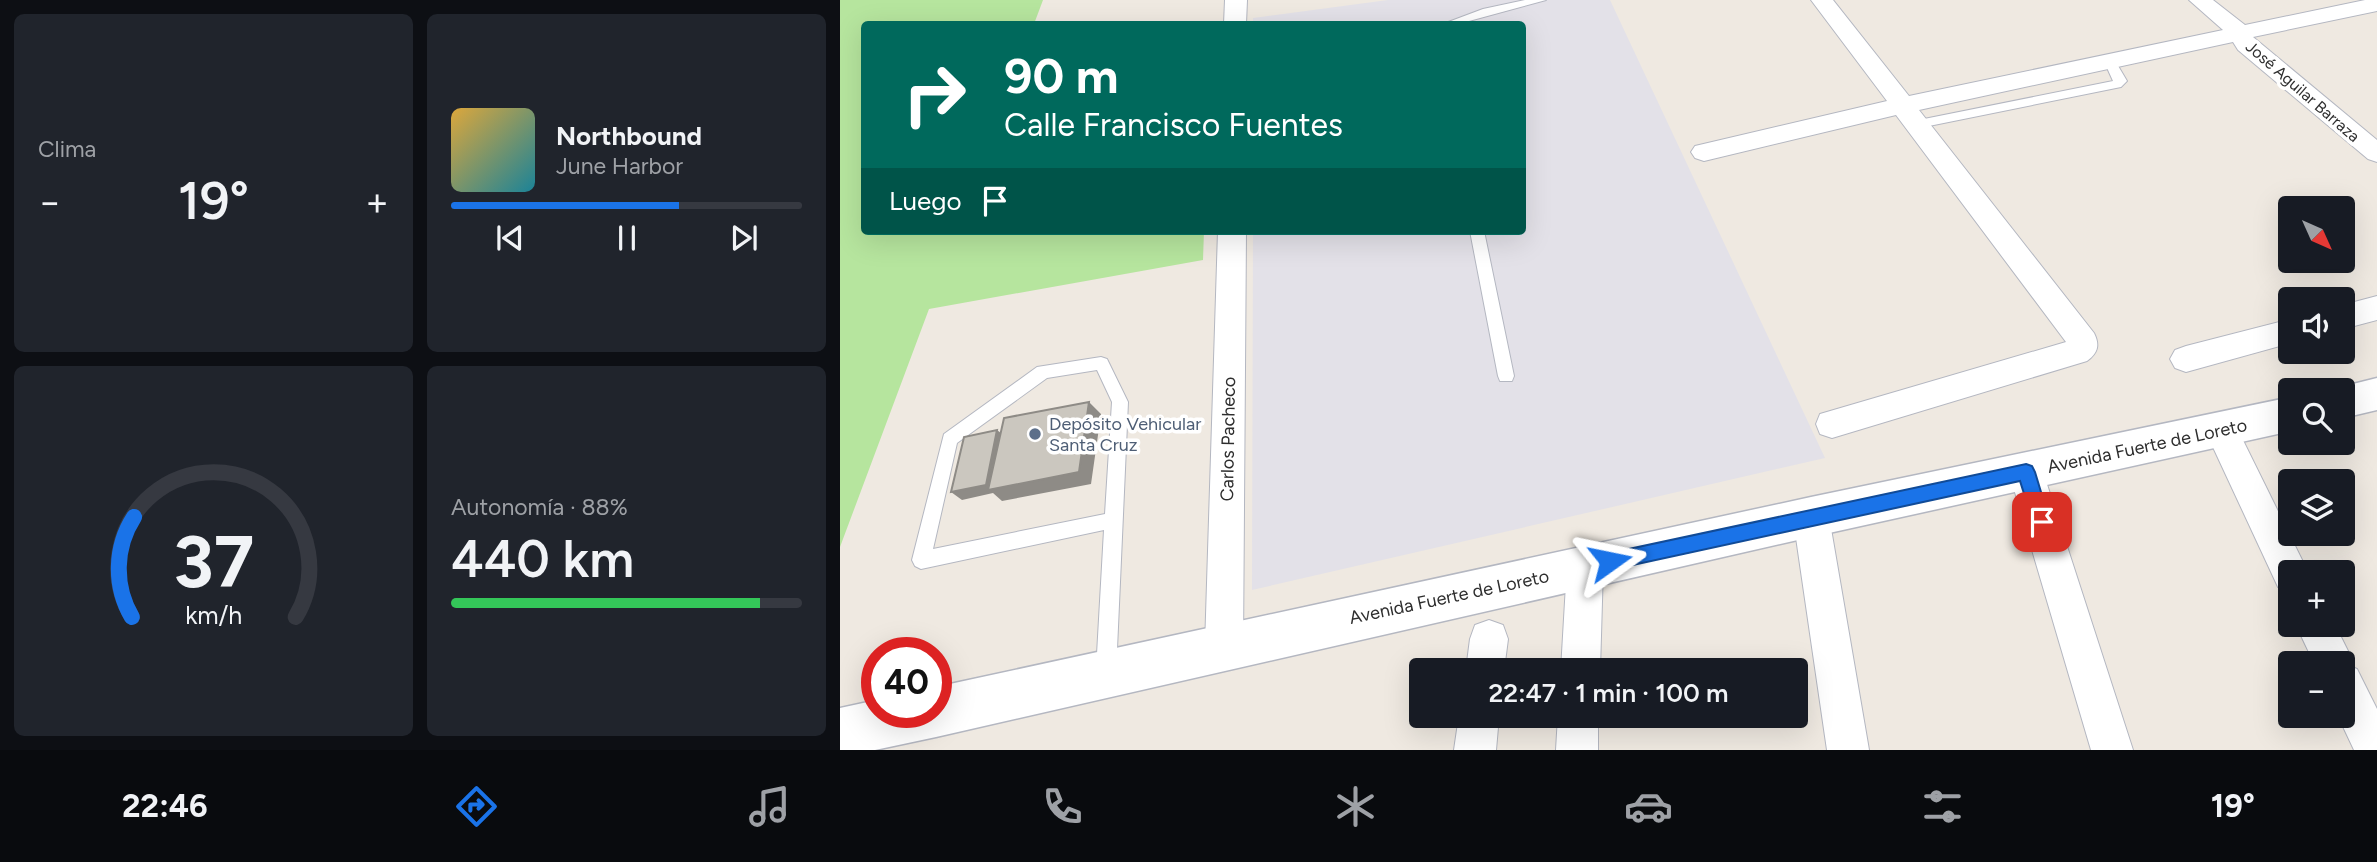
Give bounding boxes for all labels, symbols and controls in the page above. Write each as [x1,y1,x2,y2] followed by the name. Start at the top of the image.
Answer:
[2242,37,2363,146] street label: José Aguilar Barraza
[1004,46,1119,105] text: 90 m
[889,49,980,140] icon: right
[1004,106,1343,144] text: Calle Francisco Fuentes
[556,120,702,152] text: Northbound
[38,135,96,163] text: Clima
[556,152,683,180] text: June Harbor
[178,170,249,232] text: 19°
[38,179,62,225] text: −
[365,179,389,225] text: +
[976,182,1014,220] icon: arrive
[889,185,962,217] text: Luego
[2278,196,2356,273] north arrow
[2278,196,2355,728] map controls
[491,219,529,257] icon: previous
[608,219,646,257] icon: pause
[725,219,763,257] icon: next
[2278,287,2355,364] button: sound
[1216,376,1240,502] street label: Carlos Pacheco
[2278,378,2355,455] button: search
[1049,413,1201,456] place label: Depósito Vehicular Santa Cruz
[2045,414,2249,478] street label: Avenida Fuerte de Loreto
[1027,426,1043,442] marker: Depósito Vehicular Santa Cruz
[2278,469,2355,546] button: layers
[2012,492,2072,552] pin
[451,493,628,521] text: Autonomía · 88%
[2023,503,2061,541] icon: arrive
[173,518,254,605] text: 37
[1573,524,1647,598] position arrow
[451,528,634,590] text: 440 km
[2278,560,2355,637] button: +
[1347,565,1551,629] street label: Avenida Fuerte de Loreto
[185,600,242,630] text: km/h
[861,637,952,728] speed limit sign: 40
[2278,651,2355,728] button: −
[1488,677,1729,709] text: 22:47 · 1 min · 100 m
[452,782,501,831] icon: directions
[745,782,794,831] icon: music
[1038,782,1087,831] icon: phone
[1331,782,1380,831] icon: climate
[1624,782,1673,831] icon: car
[1918,782,1967,831] icon: filters
[122,787,208,825] text: 22:46
[2211,787,2255,825] text: 19°

